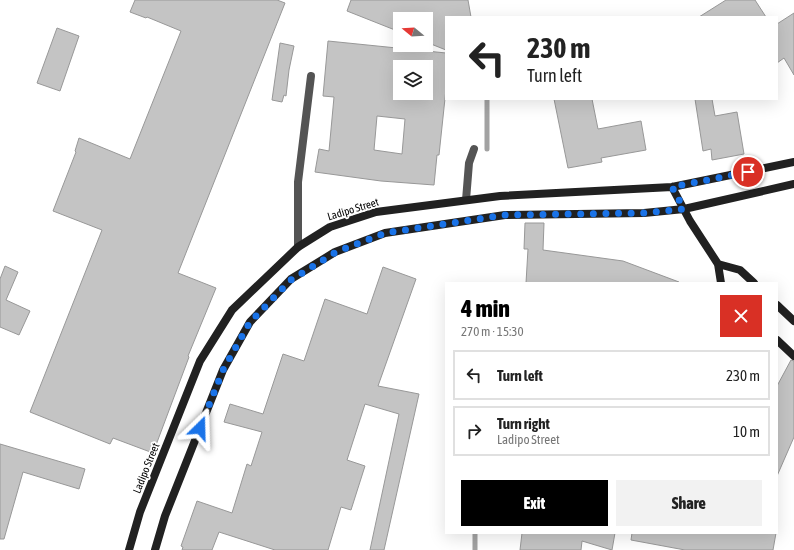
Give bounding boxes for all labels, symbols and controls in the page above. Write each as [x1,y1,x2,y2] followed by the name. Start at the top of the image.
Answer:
[393,12,433,52] north arrow
[393,12,433,100] map controls
[461,32,513,84] icon: left
[527,32,590,64] text: 230 m
[393,60,433,100] button: layers
[527,65,582,86] text: Turn left
[731,155,765,189] pin
[737,161,759,183] icon: arrive
[326,195,380,223] street label: Ladipo Street
[461,295,510,322] text: 4 min
[720,295,762,337] button: close
[461,324,524,339] text: 270 m · 15:30
[463,364,485,386] icon: left
[497,367,543,384] text: Turn left
[726,367,760,384] text: 230 m
[179,407,221,449] position arrow
[497,415,550,432] text: Turn right
[463,420,485,442] icon: right
[733,423,760,440] text: 10 m
[497,432,560,447] text: Ladipo Street
[130,441,162,495] street label: Ladipo Street
[461,480,608,526] button: Exit
[616,480,762,526] button: Share

